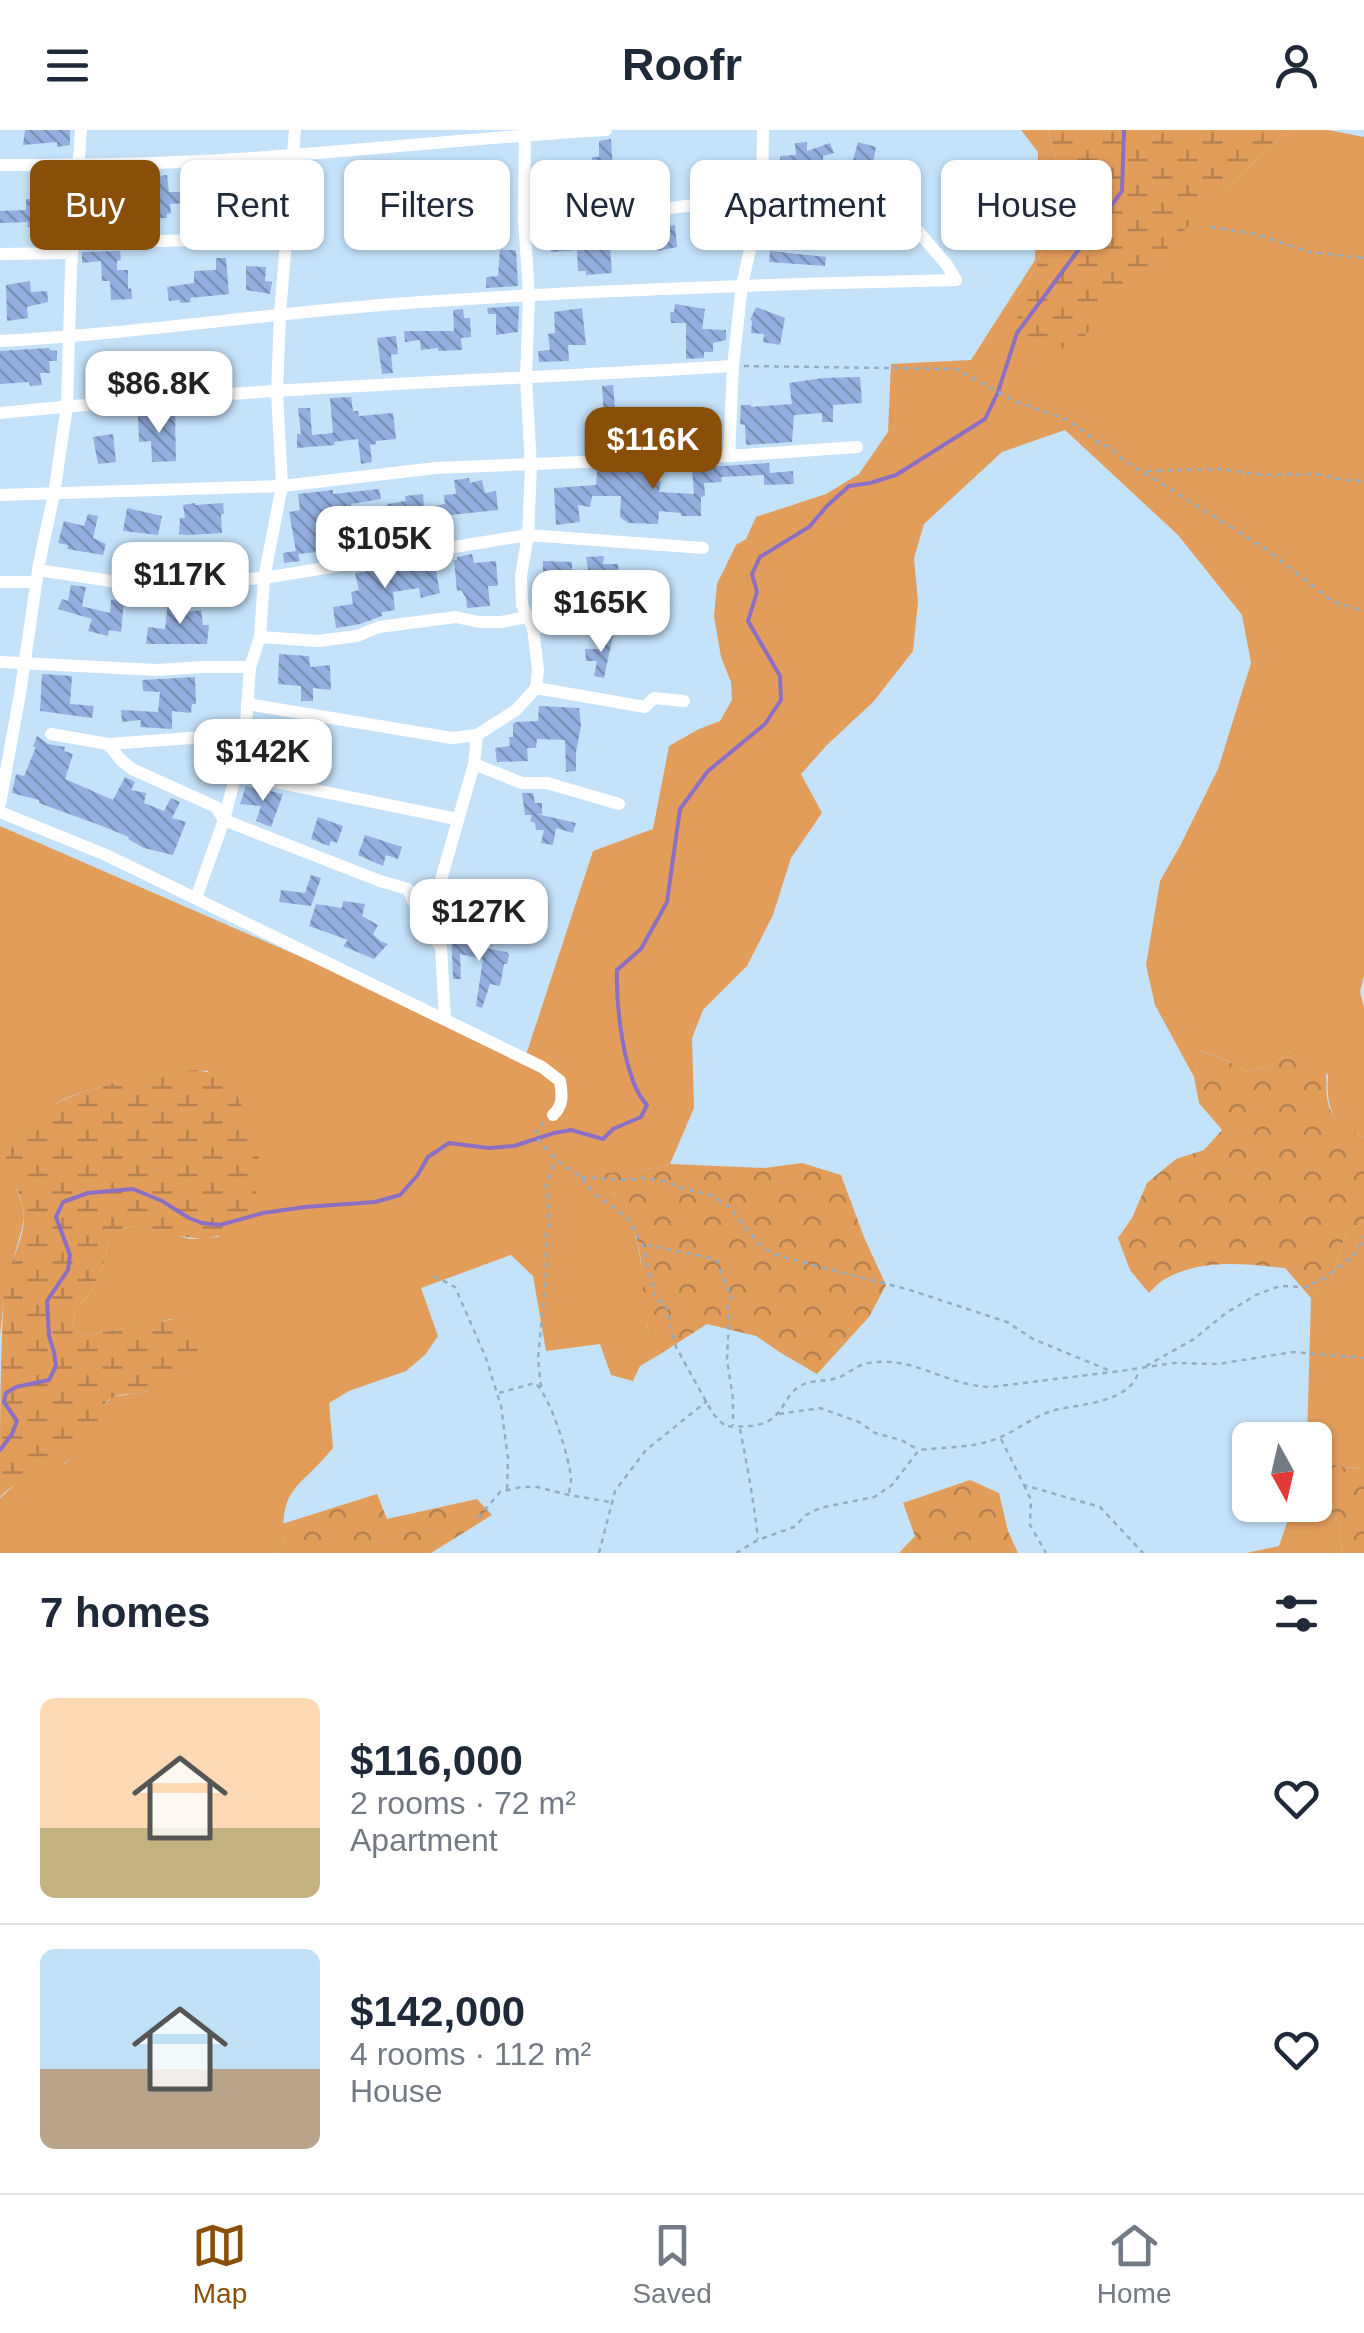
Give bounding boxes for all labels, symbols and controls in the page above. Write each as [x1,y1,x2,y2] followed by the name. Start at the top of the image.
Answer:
[40,38,95,93] icon: menu
[1269,38,1324,93] icon: person
[622,39,742,90] text: Roofr
[30,160,160,250] chip: Buy
[180,160,324,250] chip: Rent
[344,160,510,250] chip: Filters
[530,160,670,250] chip: New
[690,160,921,250] chip: Apartment
[941,160,1112,250] chip: House
[78,351,240,436] pin: $86.8K
[107,365,211,401] text: $86.8K
[583,407,723,492] pin: $116K
[607,421,699,457] text: $116K
[315,506,455,591] pin: $105K
[338,520,432,556] text: $105K
[110,542,250,627] pin: $117K
[134,556,226,592] text: $117K
[531,570,671,655] pin: $165K
[554,584,648,620] text: $165K
[193,719,333,804] pin: $142K
[216,733,310,769] text: $142K
[409,879,549,964] pin: $127K
[432,893,526,929] text: $127K
[1232,1422,1332,1522] north arrow
[1232,1422,1332,1522] map controls
[1269,1586,1324,1641] icon: filters
[40,1589,210,1636] text: 7 homes
[350,1737,523,1784] text: $116,000
[120,1738,240,1858] icon: home
[1269,1771,1324,1826] icon: heart
[350,1785,576,1821] text: 2 rooms · 72 m²
[350,1822,498,1858] text: Apartment
[350,1988,525,2035] text: $142,000
[120,1989,240,2109] icon: home
[1269,2022,1324,2077] icon: heart
[350,2036,591,2072] text: 4 rooms · 112 m²
[350,2073,443,2109] text: House
[192,2218,247,2310] tab: Map
[632,2218,712,2310] tab: Saved
[1097,2218,1171,2310] tab: Home

